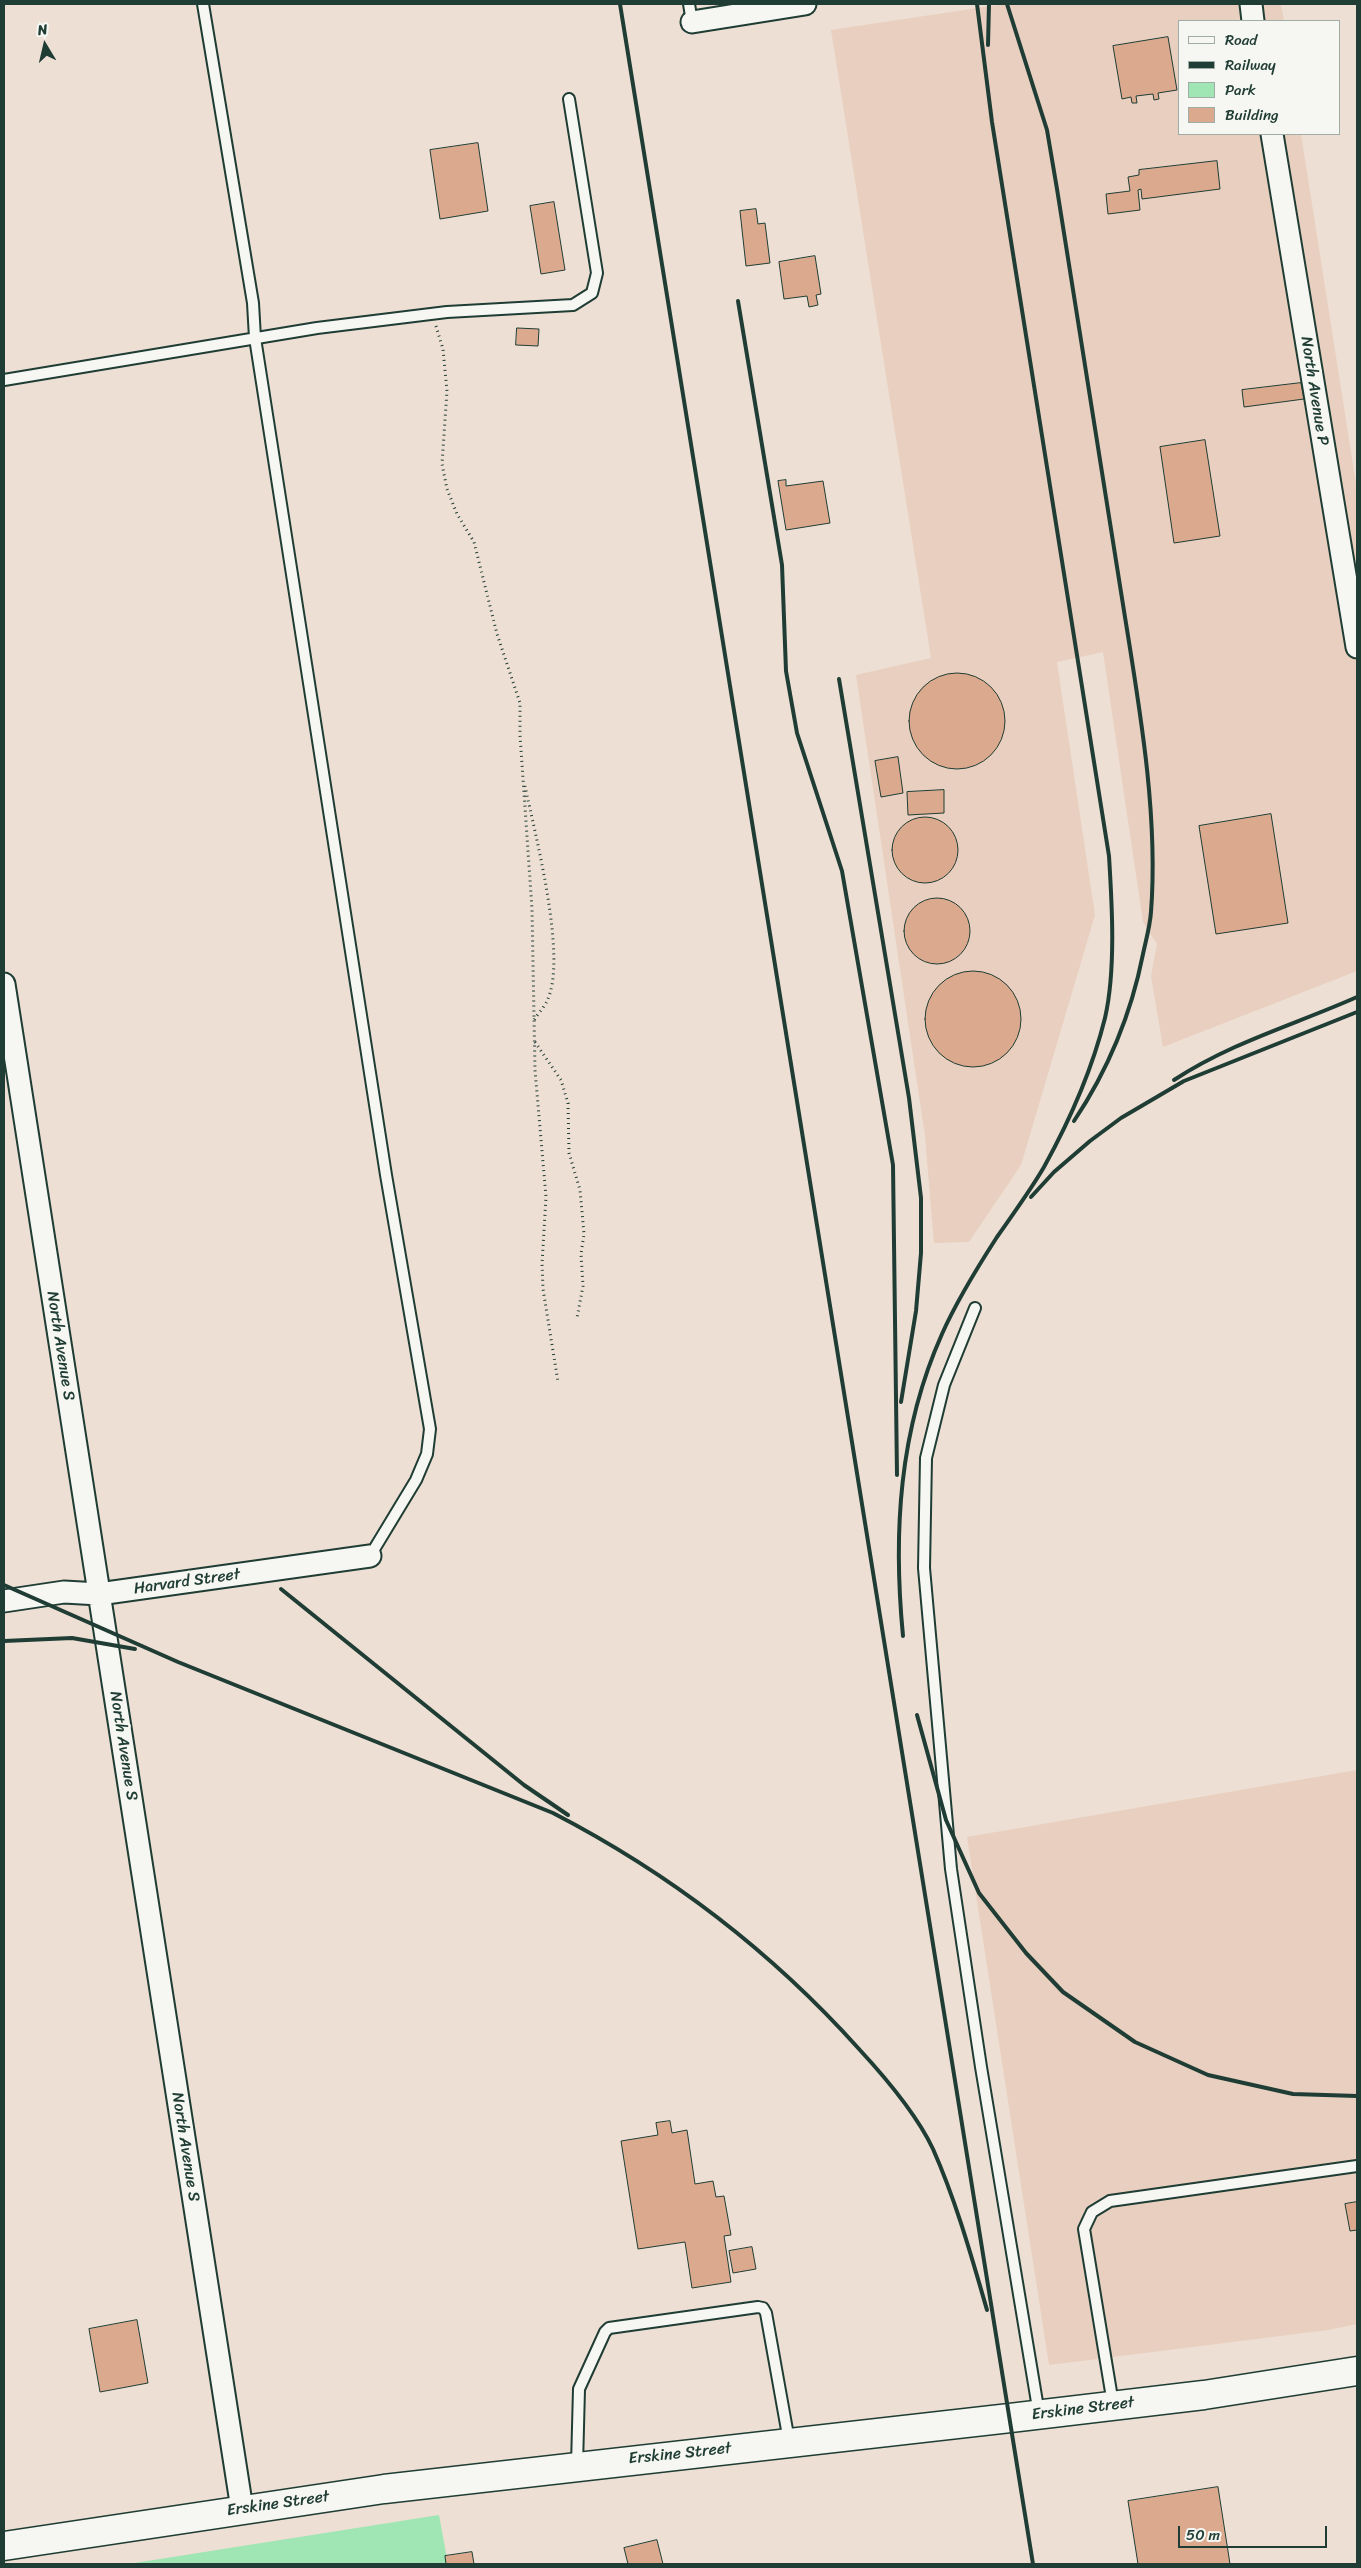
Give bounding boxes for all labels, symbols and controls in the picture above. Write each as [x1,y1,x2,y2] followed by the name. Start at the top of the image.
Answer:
[36,17,49,43] text: N
[20,20,70,70] north arrow
[1178,20,1341,135] legend
[1225,27,1257,53] text: Road
[1225,52,1276,78] text: Railway
[1225,77,1256,103] text: Park
[1225,102,1279,128] text: Building
[1296,335,1332,447] street label: North Avenue P
[42,1290,78,1402] street label: North Avenue S
[133,1565,241,1599] street label: Harvard Street
[105,1690,141,1802] street label: North Avenue S
[167,2091,203,2203] street label: North Avenue S
[1031,2393,1135,2425] street label: Erskine Street
[628,2439,732,2469] street label: Erskine Street
[226,2487,330,2521] street label: Erskine Street
[1181,2516,1330,2548] scale bar
[1186,2522,1220,2548] text: 50 m

